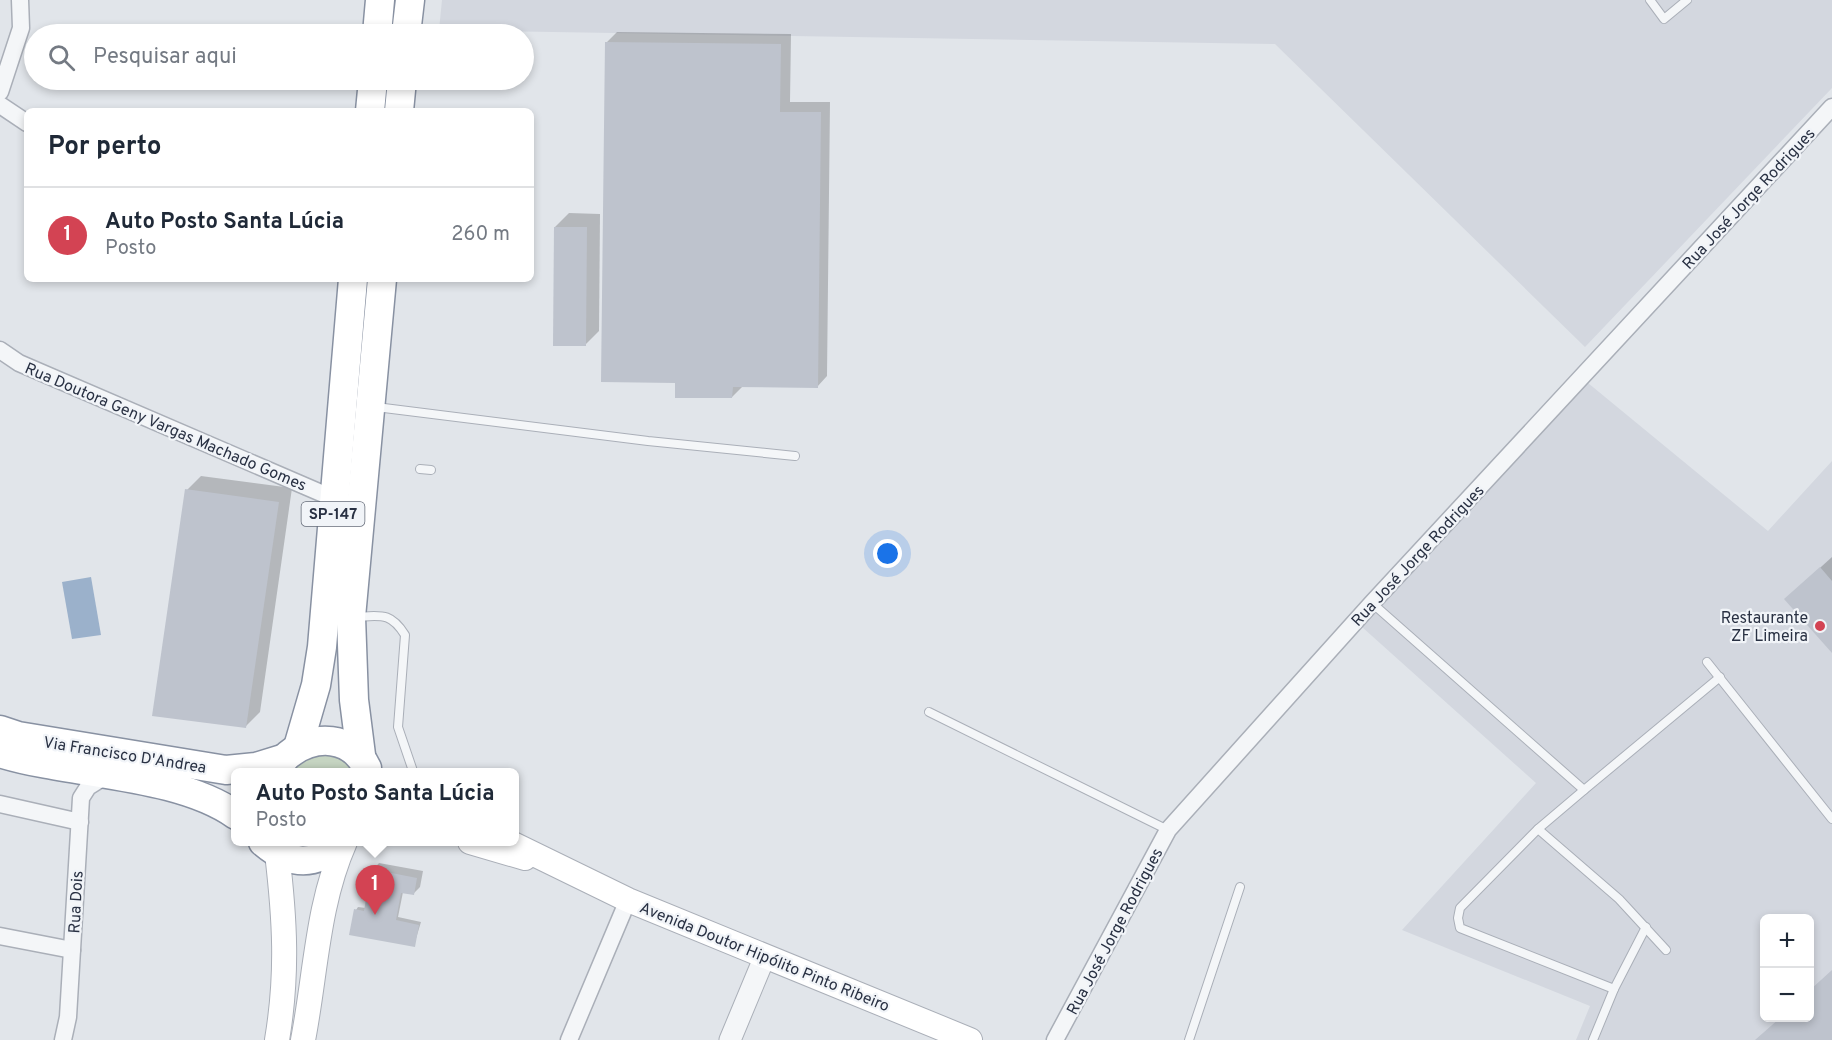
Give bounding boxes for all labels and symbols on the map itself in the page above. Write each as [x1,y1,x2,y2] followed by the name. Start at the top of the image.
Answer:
[1679,124,1820,274] street label: Rua José Jorge Rodrigues
[21,359,309,496] street label: Rua Doutora Geny Vargas Machado Gomes
[1348,481,1489,631] street label: Rua José Jorge Rodrigues
[302,502,364,526] road number: SP-147
[873,539,902,568] your location
[1721,609,1808,647] place label: Restaurante ZF Limeira
[1813,619,1827,633] marker: Restaurante ZF Limeira
[42,733,208,779] street label: Via Francisco D'Andrea
[1063,845,1168,1019] street label: Rua José Jorge Rodrigues
[356,866,394,915] pin: 1
[65,870,89,934] street label: Rua Dois
[636,898,892,1017] street label: Avenida Doutor Hipólito Pinto Ribeiro

